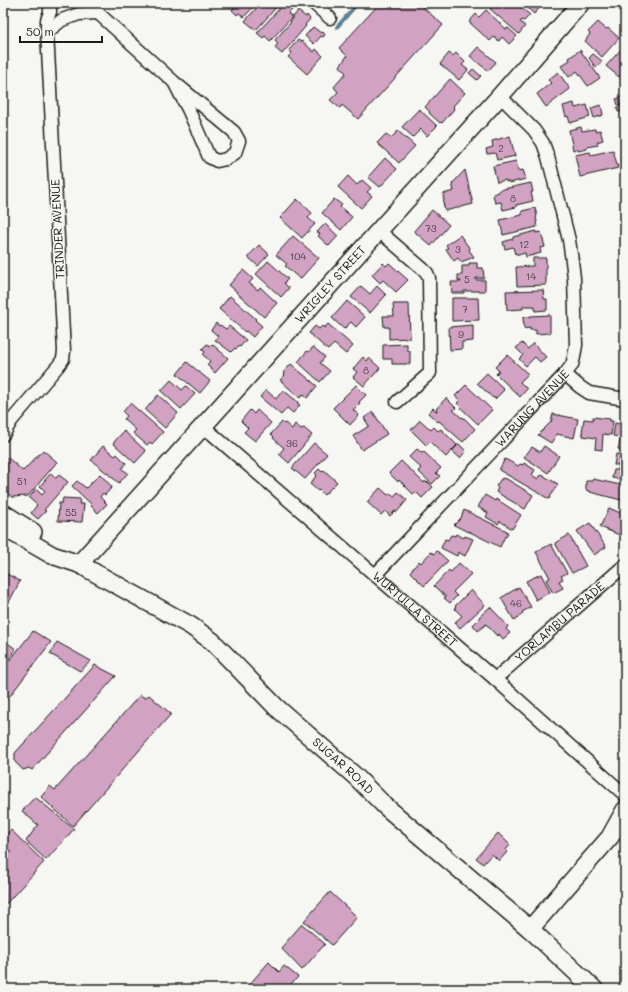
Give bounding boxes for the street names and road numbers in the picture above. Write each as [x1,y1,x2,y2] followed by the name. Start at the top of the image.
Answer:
[46,179,68,279] street label: TRINDER AVENUE
[291,241,369,326] street label: WRIGLEY STREET
[491,366,572,450] street label: WARUNG AVENUE
[369,567,461,650] street label: WURTULLA STREET
[511,578,607,665] street label: YORLAMBU PARADE
[310,734,378,797] street label: SUGAR ROAD

